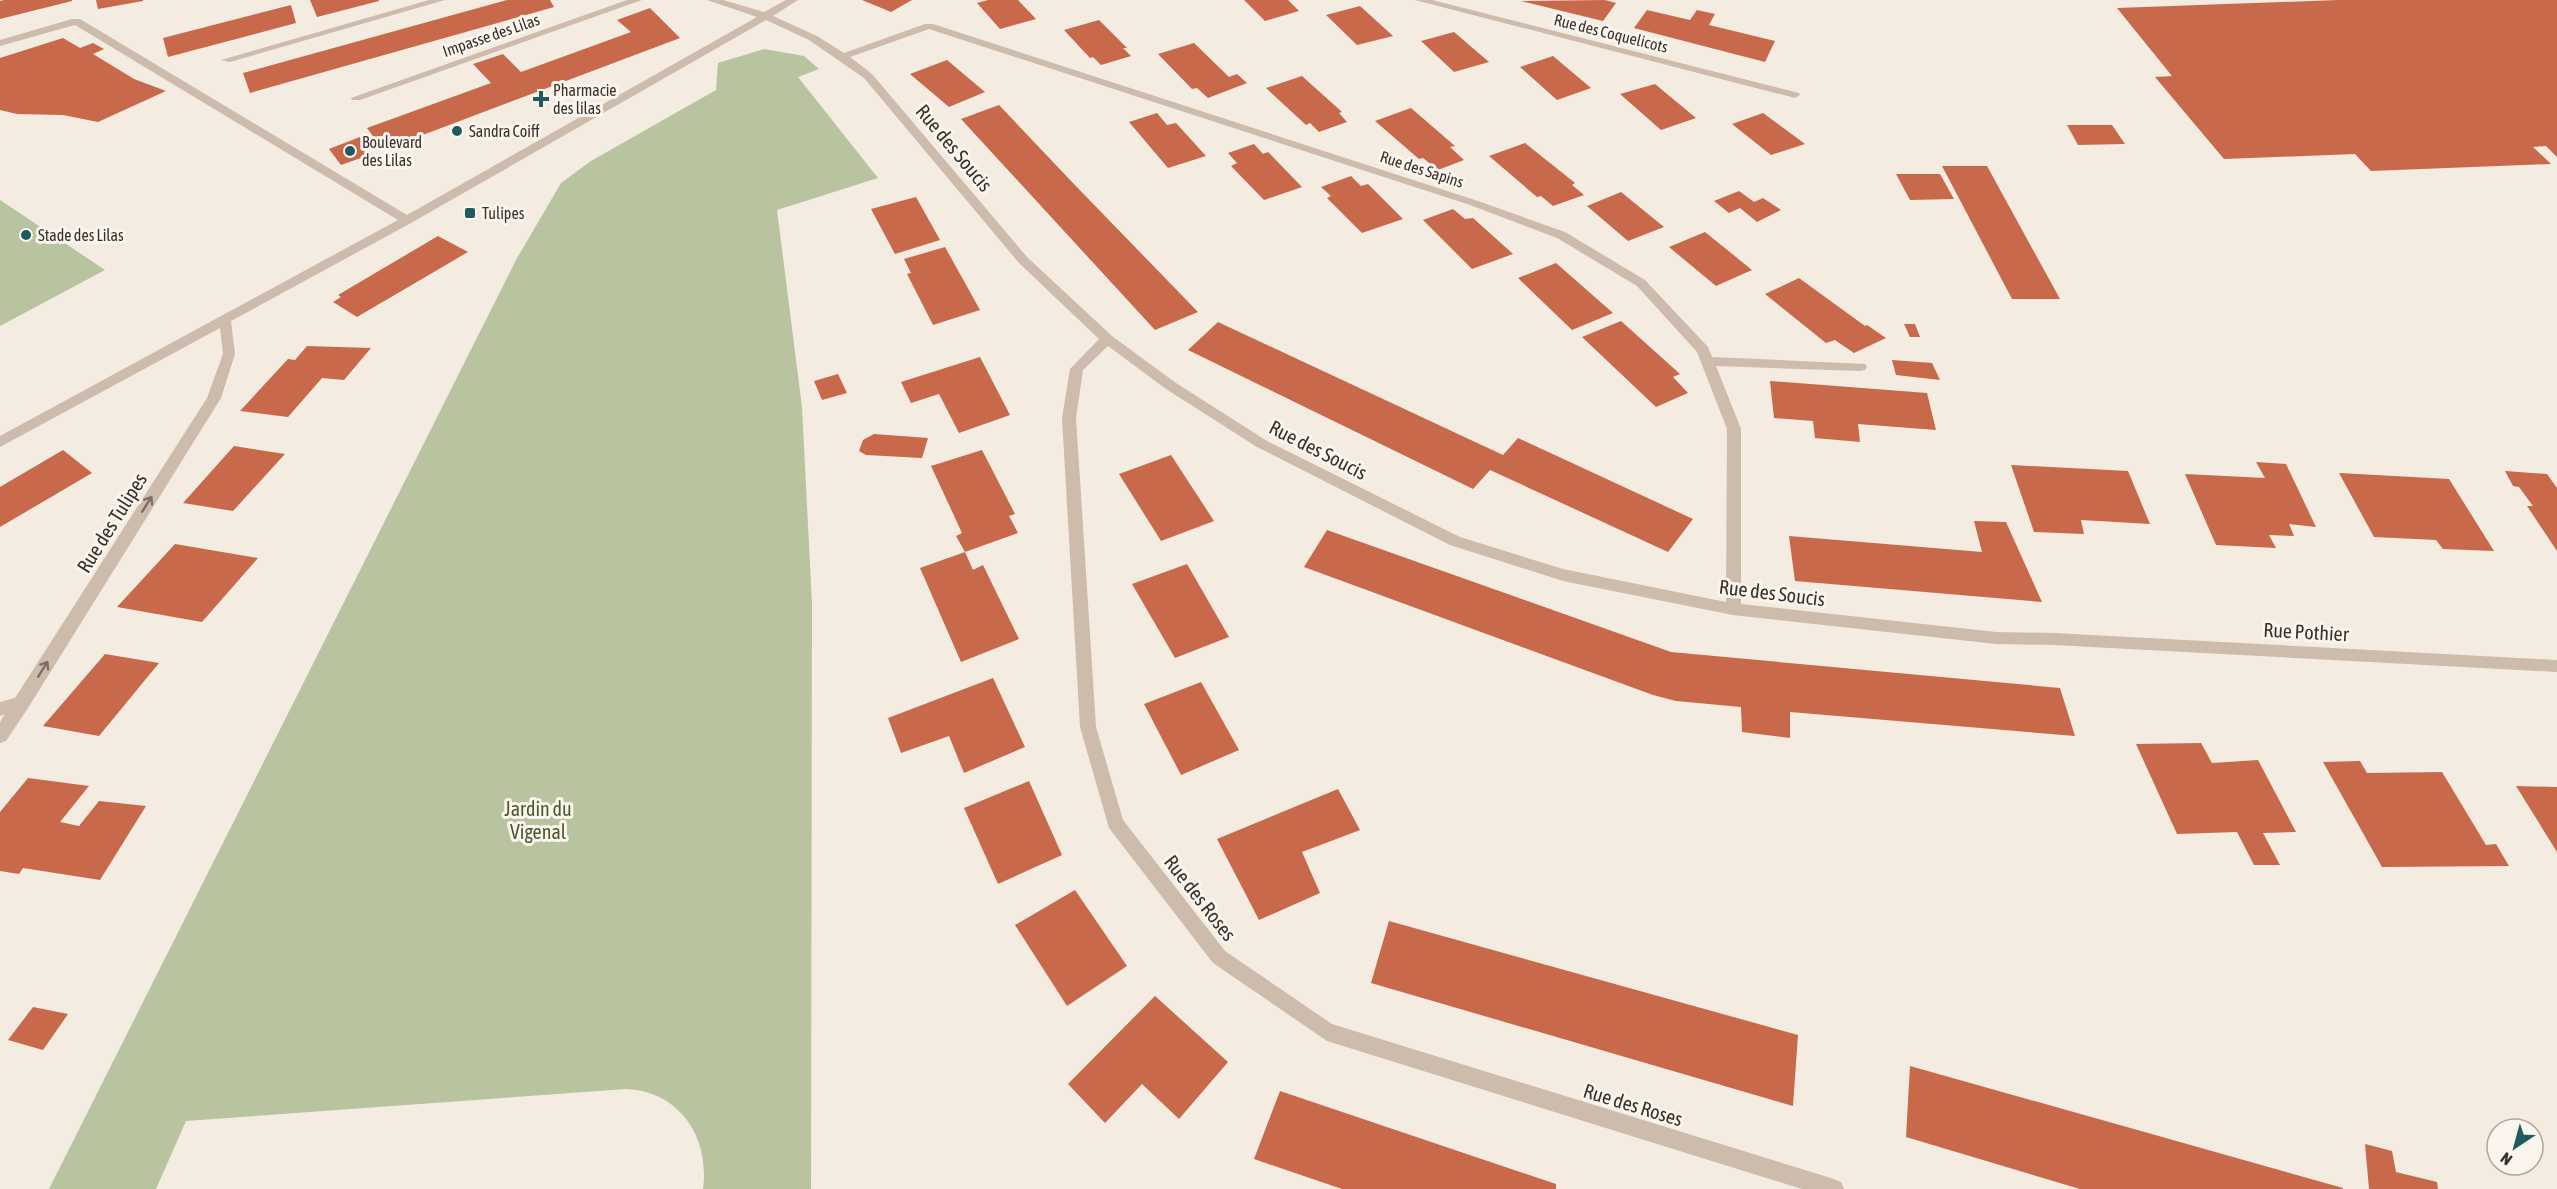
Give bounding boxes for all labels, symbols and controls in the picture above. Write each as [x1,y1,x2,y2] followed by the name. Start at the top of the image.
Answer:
[440,10,542,61] street label: Impasse des Lilas
[1552,10,1670,57] street label: Rue des Coquelicots
[553,81,617,117] place label: Pharmacie des lilas
[534,92,548,106] marker: Pharmacie des lilas
[911,100,997,196] street label: Rue des Soucis
[469,122,540,140] place label: Sandra Coiff
[450,124,464,138] marker: Sandra Coiff
[362,133,422,169] place label: Boulevard des Lilas
[343,144,357,158] marker: Boulevard des Lilas
[1378,147,1466,192] street label: Rue des Sapins
[482,204,525,223] place label: Tulipes
[463,206,477,220] marker: Tulipes
[38,226,124,244] place label: Stade des Lilas
[19,228,33,242] marker: Stade des Lilas
[1266,415,1371,484] street label: Rue des Soucis
[72,469,151,577] street label: Rue des Tulipes
[141,496,153,513] one-way arrow
[1718,575,1826,610] street label: Rue des Soucis
[2263,618,2350,645] street label: Rue Pothier
[38,661,50,678] one-way arrow
[504,797,572,843] park label: Jardin du Vigenal
[1160,850,1241,945] street label: Rue des Roses
[1581,1079,1685,1130] street label: Rue des Roses
[2485,1117,2545,1177] north arrow
[2497,1149,2515,1169] text: N

